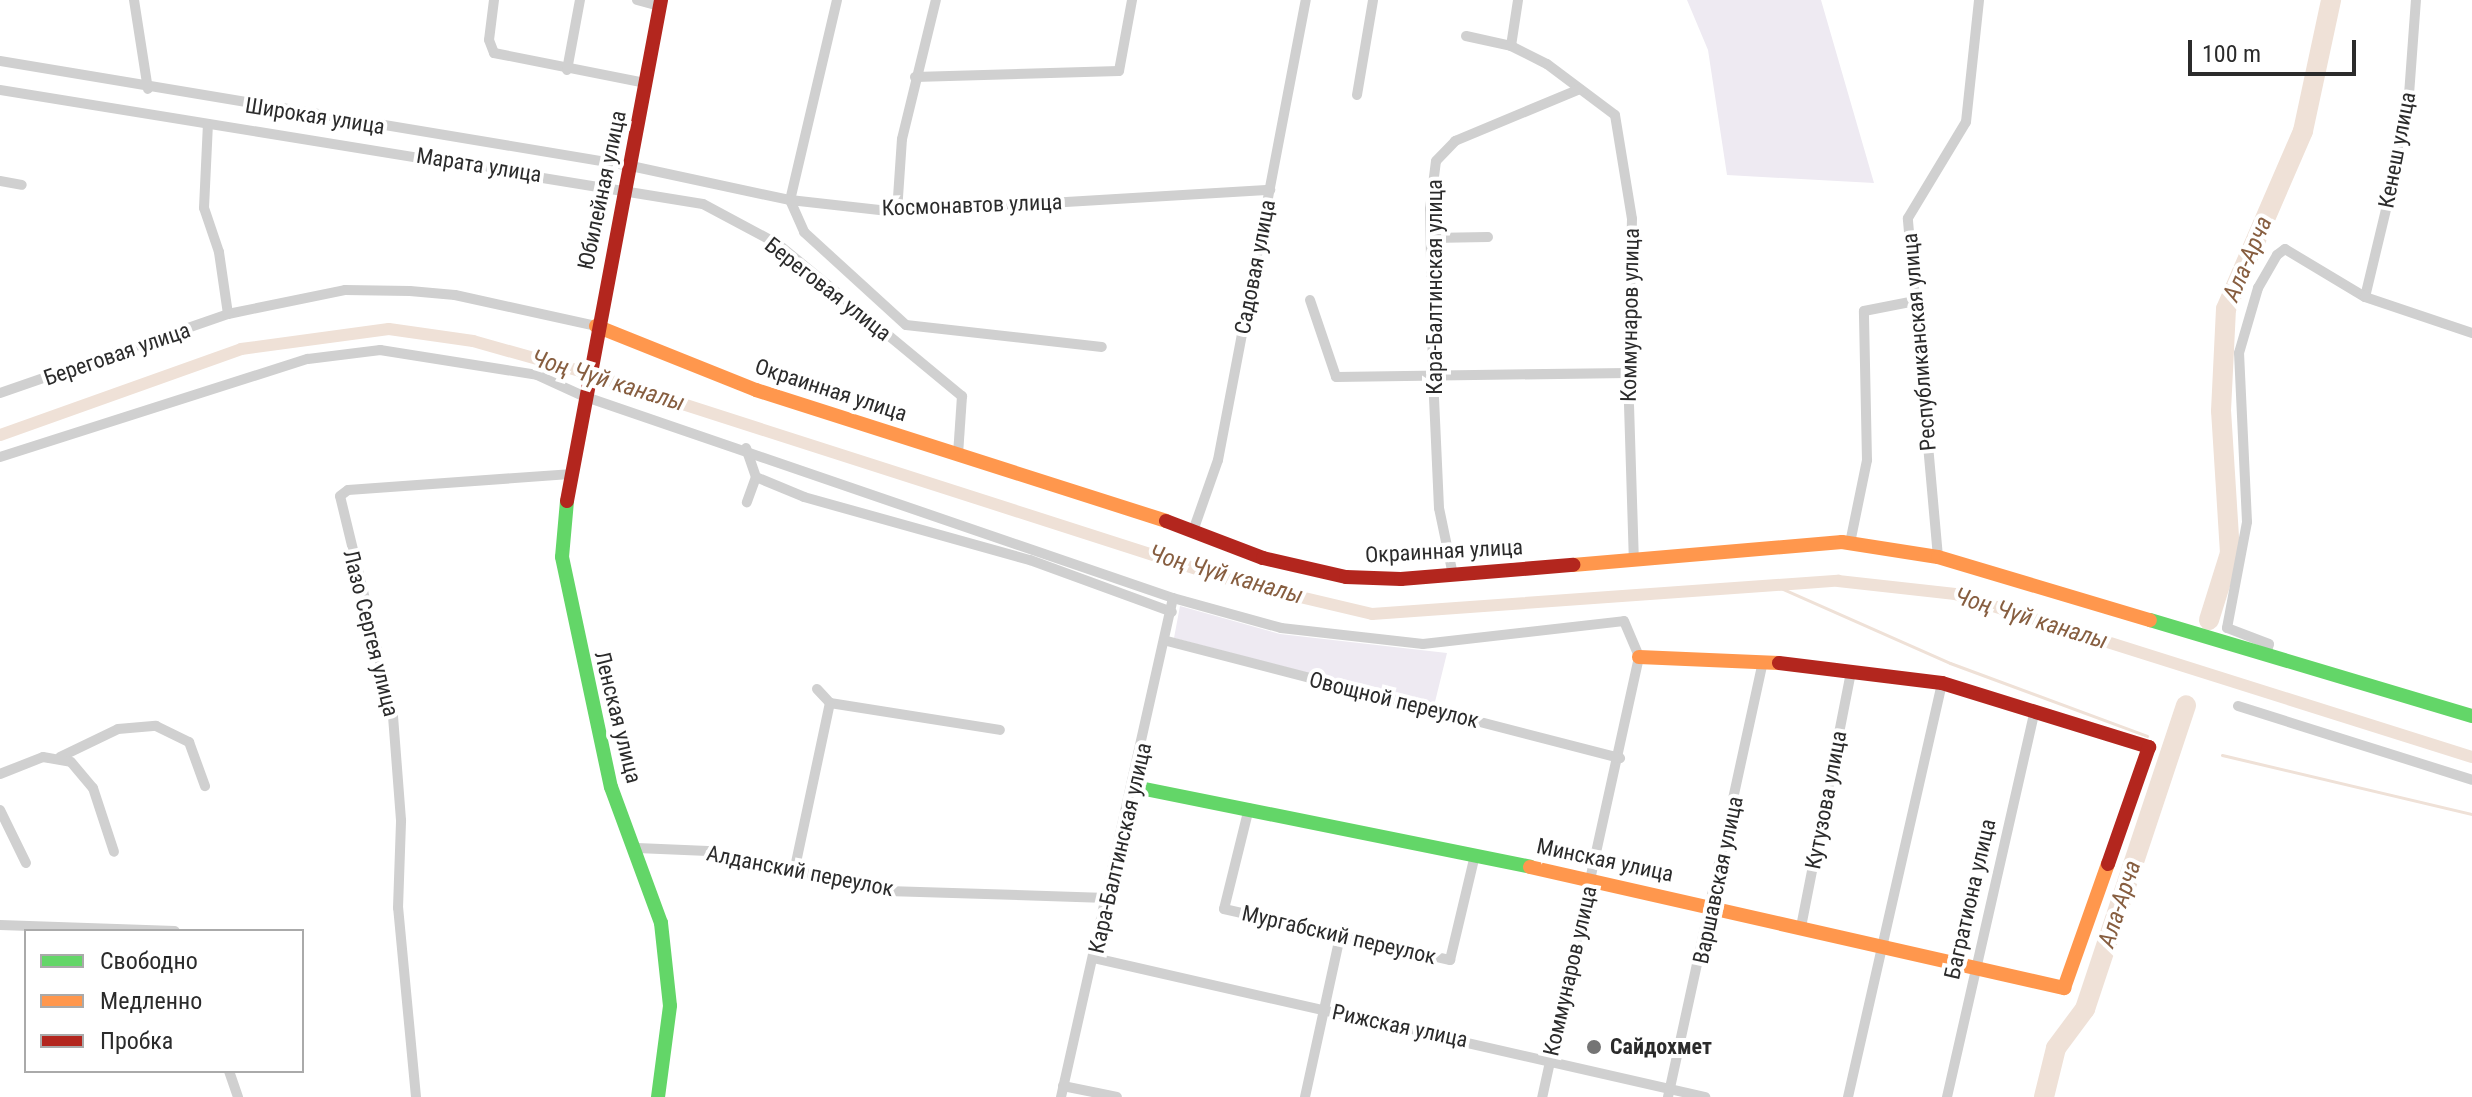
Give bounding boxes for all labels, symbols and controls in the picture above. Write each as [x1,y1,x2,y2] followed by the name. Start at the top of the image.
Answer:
[2192,24,2360,74] scale bar
[2202,40,2261,68] text: 100 m
[2373,90,2421,210] street label: Кенеш улица
[243,92,387,140] street label: Широкая улица
[572,108,632,272] street label: Юбилейная улица
[415,142,543,188] street label: Марата улица
[1422,179,1448,395] street label: Кара-Балтинская улица
[881,189,1063,221] street label: Космонавтов улица
[1229,198,1281,336] street label: Садовая улица
[2217,212,2279,306] water label: Ала-Арча
[1615,228,1645,402] street label: Коммунаров улица
[760,231,896,347] street label: Береговая улица
[1896,232,1942,452] street label: Республиканская улица
[40,317,194,391] street label: Береговая улица
[528,344,688,418] water label: Чоң Чүй каналы
[752,353,910,427] street label: Окраинная улица
[1364,534,1524,568] street label: Окраинная улица
[1146,539,1306,611] water label: Чоң Чүй каналы
[338,547,404,719] street label: Лазо Сергея улица
[1951,582,2111,656] water label: Чоң Чүй каналы
[589,648,647,786] street label: Ленская улица
[1306,666,1482,734] street label: Овощной переулок
[1800,729,1852,871] street label: Кутузова улица
[1083,740,1157,956] street label: Кара-Балтинская улица
[1687,794,1749,966] street label: Варшавская улица
[1939,816,2001,982] street label: Багратиона улица
[1534,833,1676,887] street label: Минская улица
[704,840,896,902] street label: Алданский переулок
[2092,857,2148,951] water label: Ала-Арча
[1538,883,1602,1059] street label: Коммунаров улица
[1239,900,1439,970] street label: Мургабский переулок
[24,929,304,1073] legend
[100,947,198,975] text: Свободно
[100,987,202,1015] text: Медленно
[1330,999,1470,1053] street label: Рижская улица
[100,1027,173,1055] text: Пробка
[1610,1034,1712,1060] place label: Сайдохмет
[1585,1038,1603,1056] marker: Сайдохмет

